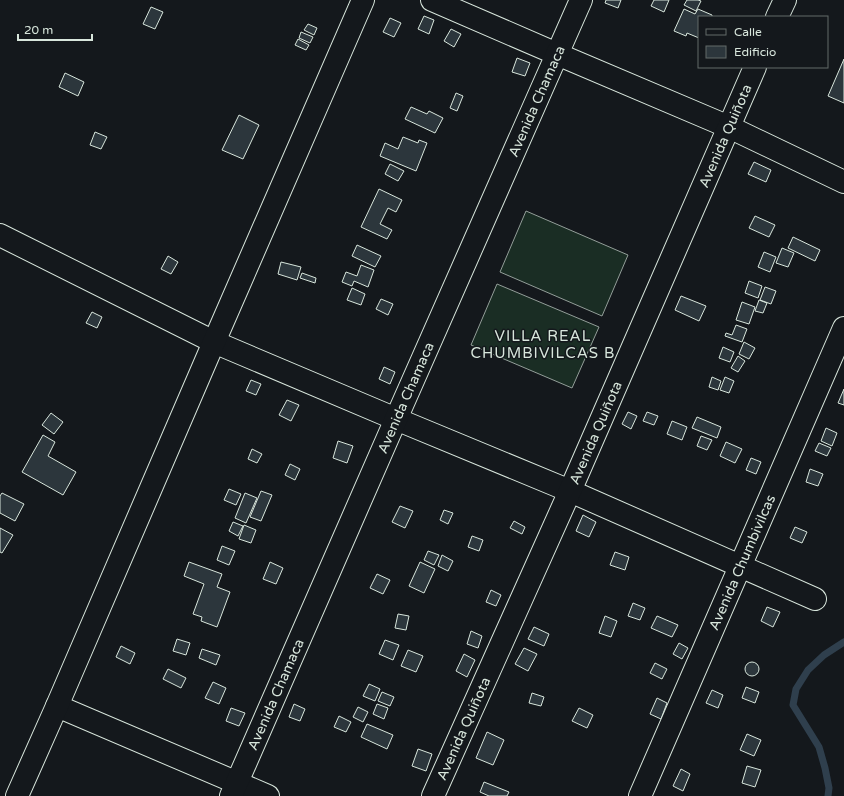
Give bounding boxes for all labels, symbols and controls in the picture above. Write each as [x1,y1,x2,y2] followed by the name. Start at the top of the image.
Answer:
[18,16,92,42] scale bar
[698,16,828,68] legend
[24,23,53,37] text: 20 m
[734,25,762,39] text: Calle
[504,43,568,159] street label: Avenida Chamaca
[734,45,776,59] text: Edificio
[695,81,755,190] street label: Avenida Quiñota
[471,327,615,362] district label: VILLA REAL CHUMBIVILCAS B
[374,339,437,456] street label: Avenida Chamaca
[565,378,625,487] street label: Avenida Quiñota
[705,492,779,633] street label: Avenida Chumbivilcas
[244,636,307,753] street label: Avenida Chamaca
[433,674,494,783] street label: Avenida Quiñota

